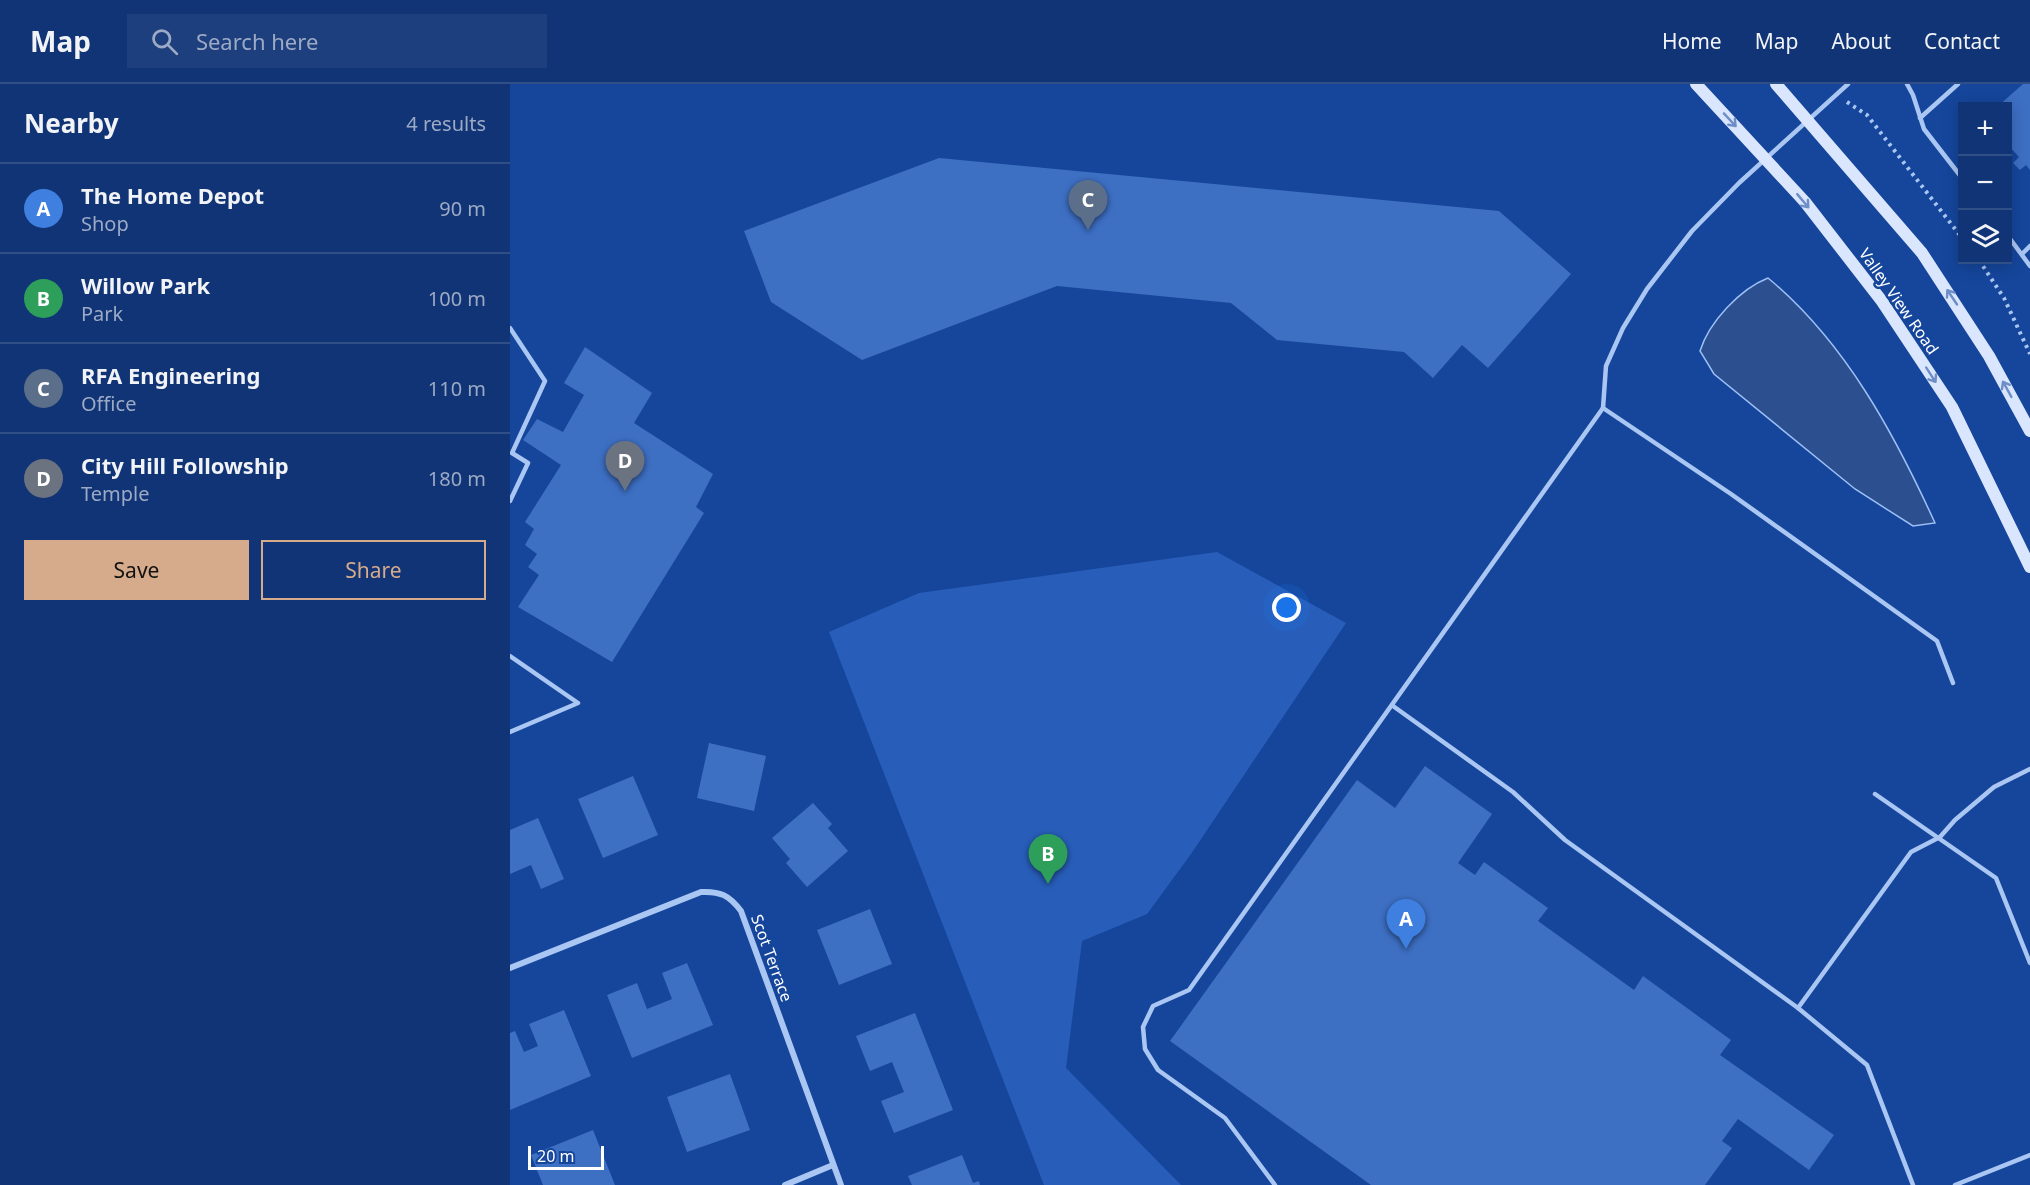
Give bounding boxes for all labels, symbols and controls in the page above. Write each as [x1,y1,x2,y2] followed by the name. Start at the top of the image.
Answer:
[127,14,547,68] search box
[30,22,91,60] text: Map
[148,25,181,58] icon: search
[196,26,318,56] text: Search here
[1662,27,1722,55] text: Home
[1755,27,1798,55] text: Map
[1831,27,1891,55] text: About
[1924,27,2000,55] text: Contact
[1958,102,2012,264] map controls
[1958,102,2012,156] button: +
[24,105,119,141] text: Nearby
[406,110,486,137] text: 4 results
[1723,113,1738,128] one-way arrow
[1958,156,2012,210] button: −
[81,180,264,210] text: The Home Depot
[1068,180,1108,230] pin: C
[1796,193,1810,208] one-way arrow
[37,195,50,222] text: A
[439,195,486,222] text: 90 m
[81,210,129,237] text: Shop
[1958,210,2012,264] button: layers
[1854,243,1944,359] street label: Valley View Road
[81,270,210,300] text: Willow Park
[37,285,50,312] text: B
[428,285,486,312] text: 100 m
[1946,290,1958,306] one-way arrow
[81,300,123,327] text: Park
[81,360,260,390] text: RFA Engineering
[1925,366,1937,383] one-way arrow
[37,375,50,402] text: C
[428,375,486,402] text: 110 m
[2001,381,2013,398] one-way arrow
[81,390,136,417] text: Office
[606,442,644,491] pin: D
[81,450,289,480] text: City Hill Followship
[36,465,51,492] text: D
[428,465,486,492] text: 180 m
[81,480,149,507] text: Temple
[24,540,249,600] button: Save
[261,540,486,600] button: Share
[1272,593,1301,622] your location
[1028,834,1068,884] pin: B
[1386,900,1426,949] pin: A
[746,911,798,1005] street label: Scot Terrace
[528,1143,604,1170] scale bar
[537,1145,574,1167] text: 20 m

